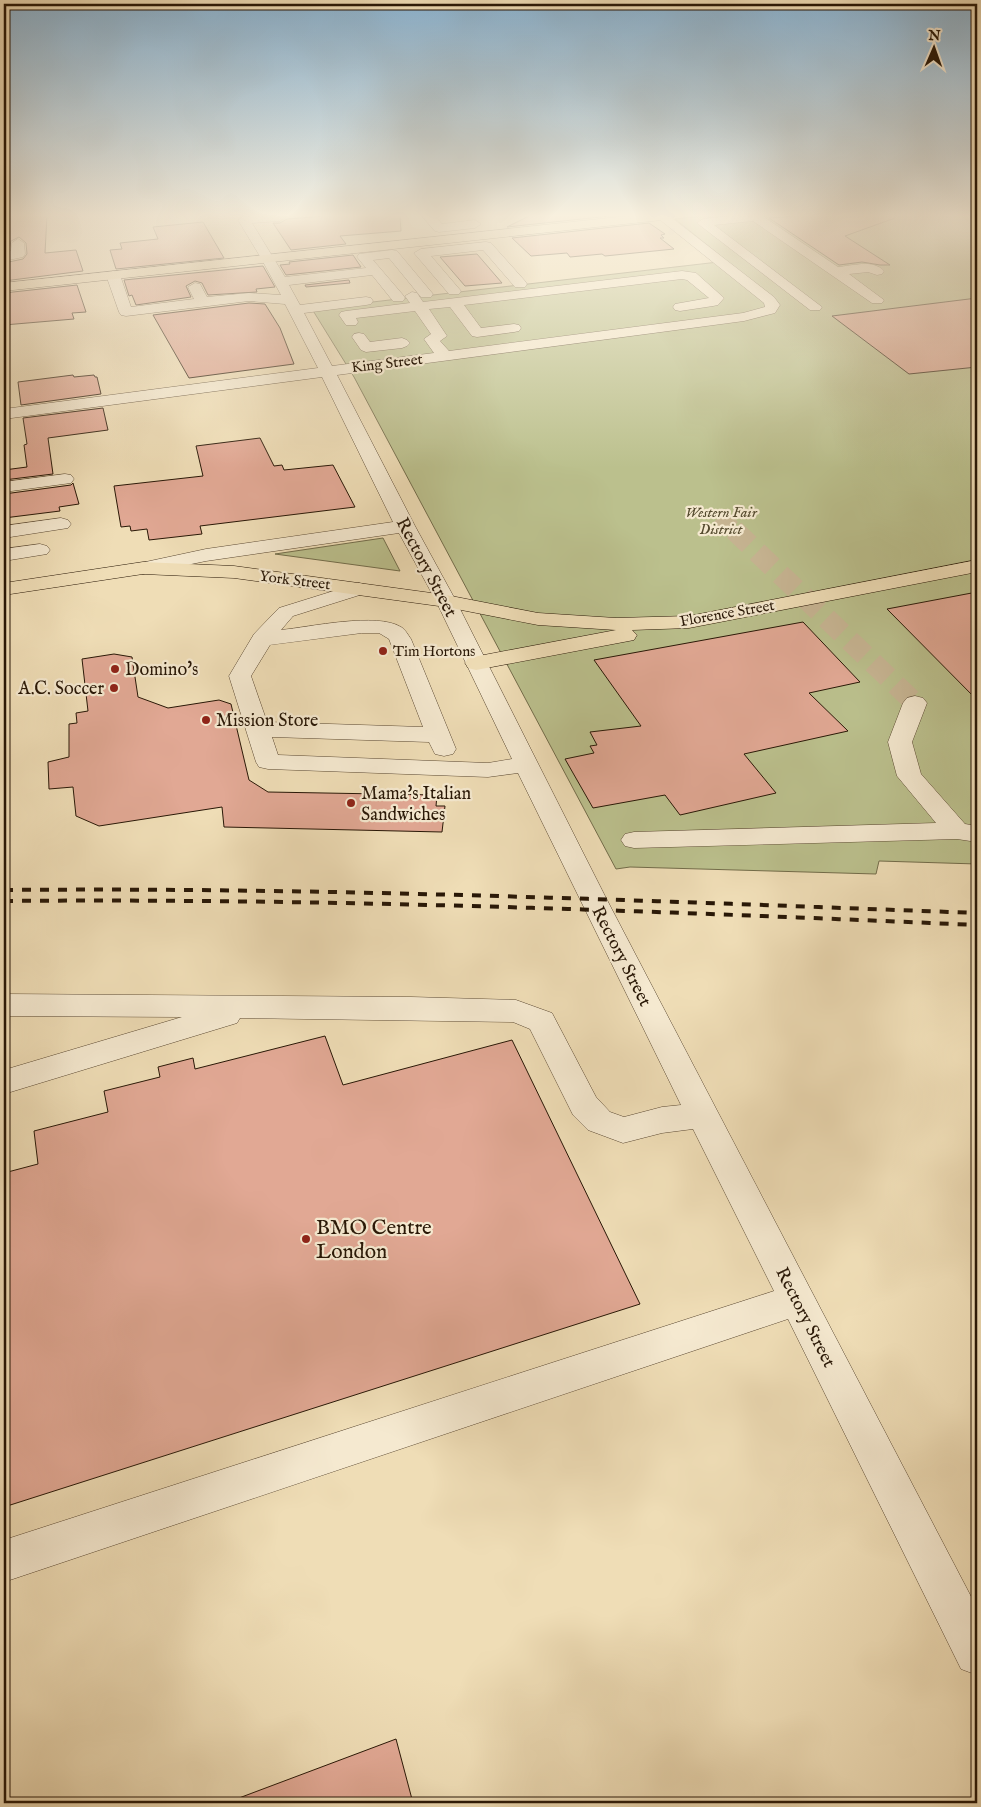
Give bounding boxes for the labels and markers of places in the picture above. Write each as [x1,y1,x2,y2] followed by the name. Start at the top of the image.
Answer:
[393,642,475,661] place label: Tim Hortons
[377,645,389,657] marker: Tim Hortons
[125,659,198,682] place label: Domino's
[109,663,121,675] marker: Domino's
[17,678,104,701] place label: A.C. Soccer
[108,682,120,694] marker: A.C. Soccer
[216,710,318,733] place label: Mission Store
[200,714,212,726] marker: Mission Store
[361,783,472,827] place label: Mama's Italian Sandwiches
[345,797,357,809] marker: Mama's Italian Sandwiches
[316,1215,432,1266] place label: BMO Centre London
[300,1233,312,1245] marker: BMO Centre London

